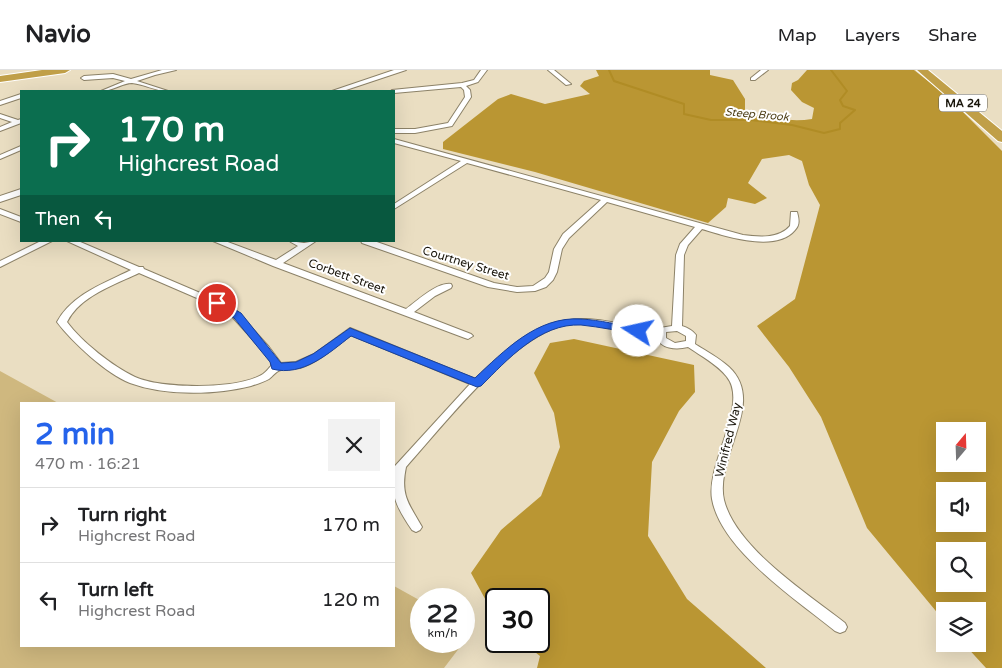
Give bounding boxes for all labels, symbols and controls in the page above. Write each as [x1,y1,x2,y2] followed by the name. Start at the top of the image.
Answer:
[25,20,91,49] text: Navio
[778,24,817,46] text: Map
[845,24,900,46] text: Layers
[928,24,977,46] text: Share
[939,94,987,112] road number: MA 24
[725,105,790,124] water label: Steep Brook
[118,109,225,151] text: 170 m
[35,110,100,175] icon: right
[118,151,279,177] text: Highcrest Road
[90,205,118,233] icon: left
[35,208,80,230] text: Then
[421,243,511,283] street label: Courtney Street
[307,256,388,297] street label: Corbett Street
[196,282,238,324] pin
[203,289,231,317] icon: arrive
[611,304,663,356] position arrow
[712,401,744,479] street label: Winifred Way
[35,416,115,453] text: 2 min
[328,419,380,471] button: close
[936,422,986,472] north arrow
[936,422,986,652] map controls
[35,454,141,474] text: 470 m · 16:21
[936,482,986,532] button: sound
[78,504,166,526] text: Turn right
[35,511,63,539] icon: right
[322,514,380,536] text: 170 m
[78,526,195,546] text: Highcrest Road
[936,542,986,592] button: search
[78,579,154,601] text: Turn left
[35,586,63,614] icon: left
[485,588,550,653] speed limit sign: 30
[322,589,380,611] text: 120 m
[427,599,458,629] text: 22
[78,601,195,621] text: Highcrest Road
[936,602,986,652] button: layers
[427,626,458,640] text: km/h

